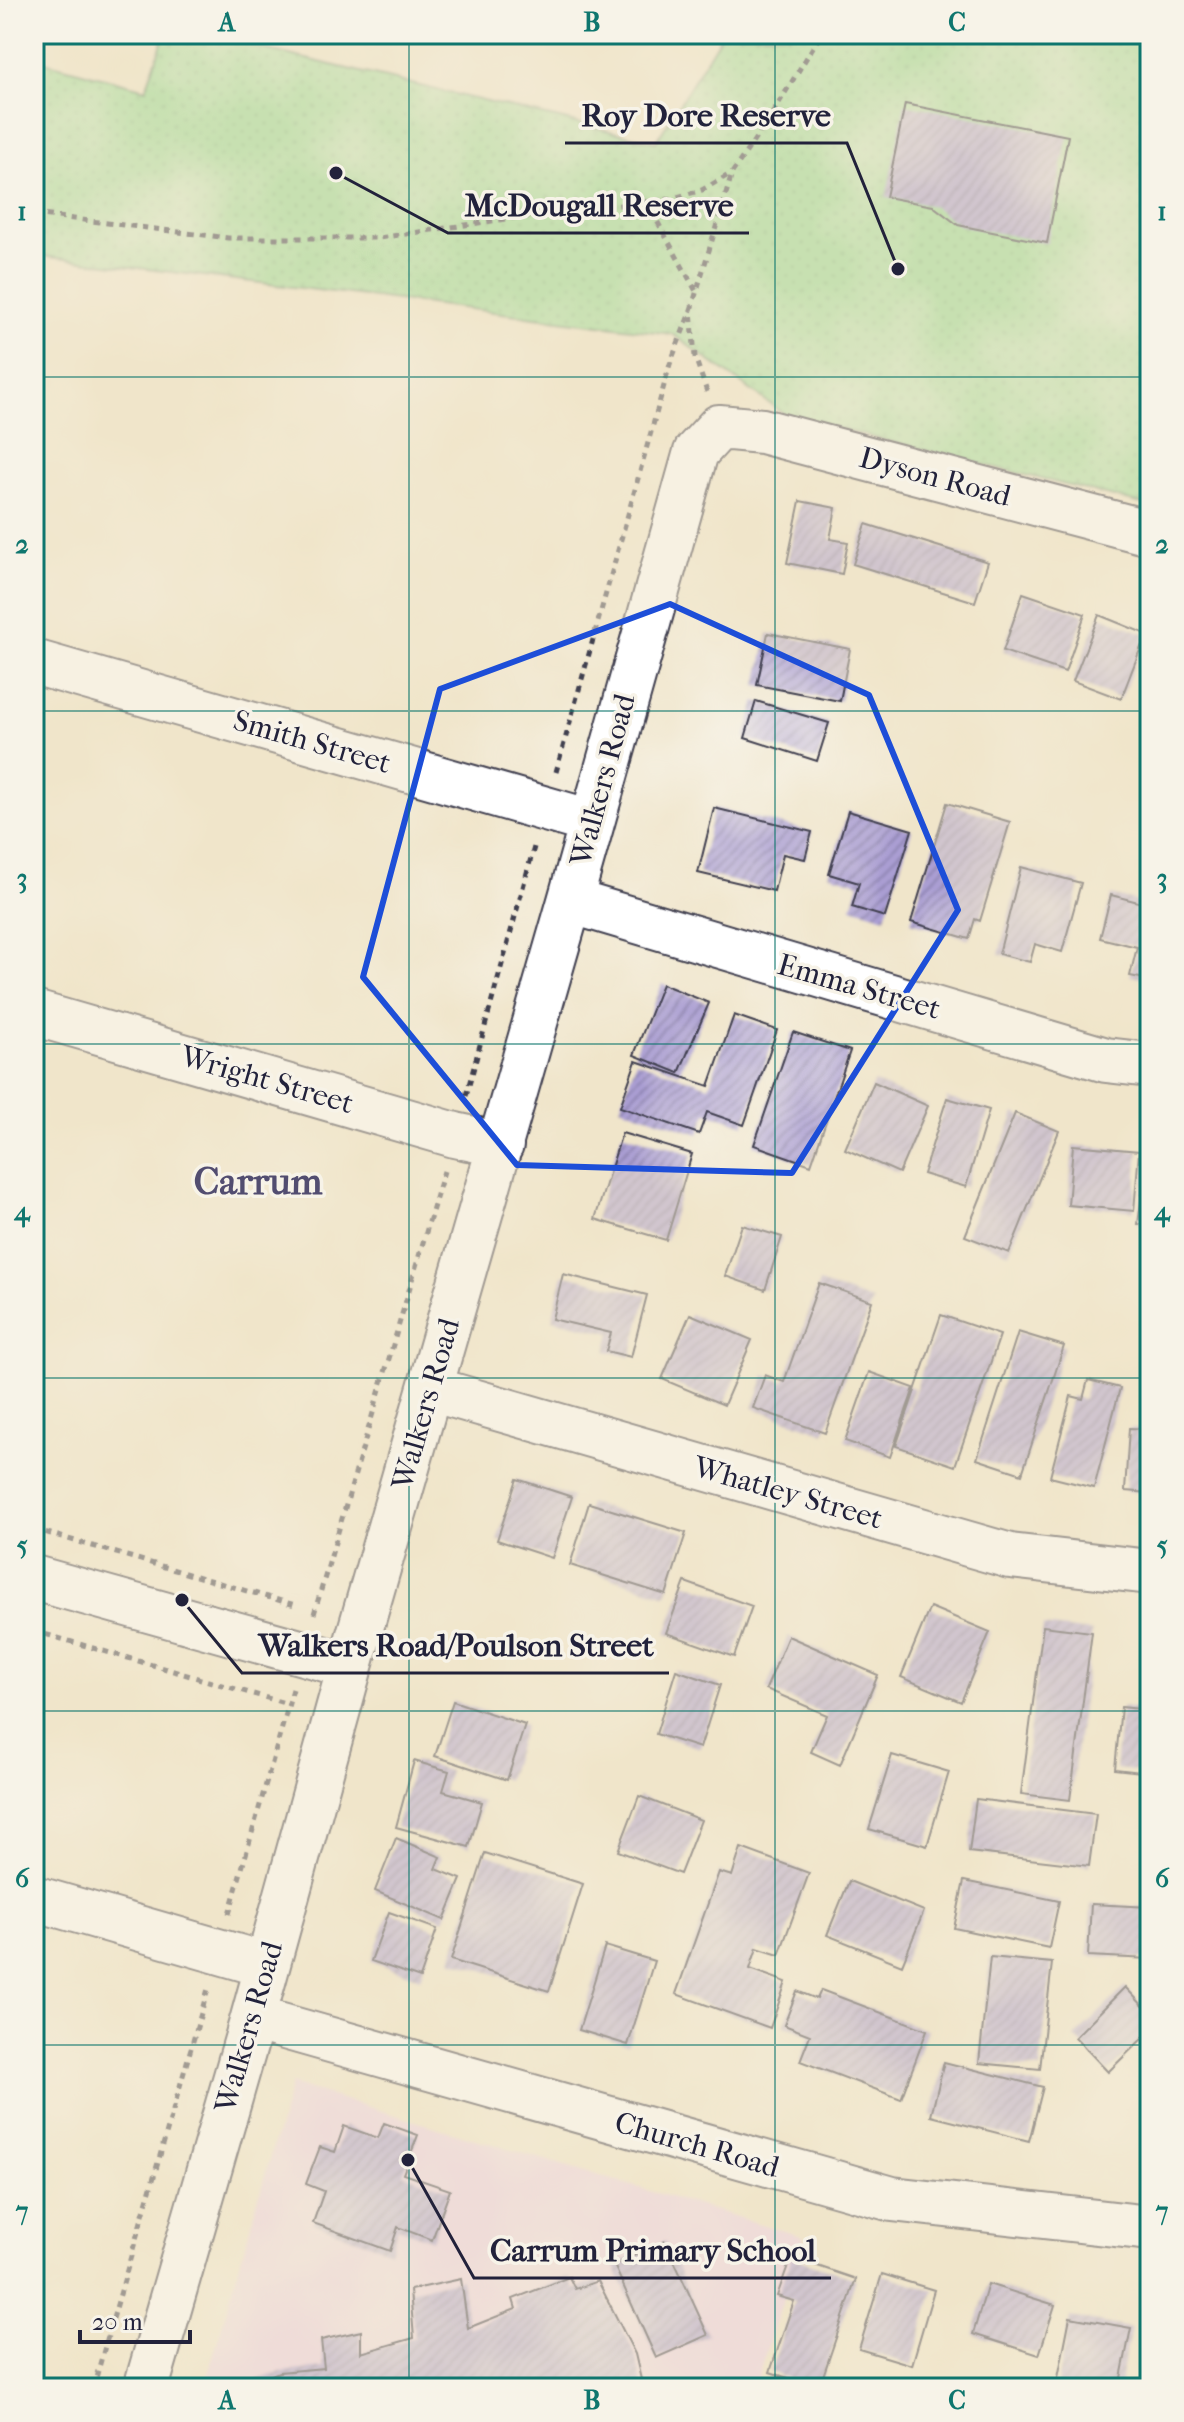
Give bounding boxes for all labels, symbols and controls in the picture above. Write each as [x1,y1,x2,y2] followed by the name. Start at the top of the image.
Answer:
[217,7,237,38] text: A
[584,7,601,38] text: B
[948,7,966,38] text: C
[565,87,847,143] callout: Roy Dore Reserve
[581,97,831,134] text: Roy Dore Reserve
[448,177,749,233] callout: McDougall Reserve
[465,187,734,224] text: McDougall Reserve
[17,196,27,227] text: 1
[1157,196,1167,227] text: 1
[855,440,1015,514] street label: Dyson Road
[15,529,29,560] text: 2
[1155,529,1169,560] text: 2
[563,690,643,871] street label: Walkers Road
[229,703,395,781] street label: Smith Street
[17,863,27,894] text: 3
[1157,863,1167,894] text: 3
[774,947,945,1027] street label: Emma Street
[176,1038,358,1121] street label: Wright Street
[194,1159,323,1204] district label: Carrum
[13,1196,31,1228] text: 4
[1153,1196,1171,1228] text: 4
[385,1314,467,1495] street label: Walkers Road
[689,1449,887,1537] street label: Whatley Street
[16,1530,28,1561] text: 5
[1156,1530,1168,1561] text: 5
[242,1617,669,1673] callout: Walkers Road/Poulson Street
[256,1627,654,1664] text: Walkers Road/Poulson Street
[15,1863,30,1894] text: 6
[1155,1863,1170,1894] text: 6
[208,1937,290,2118] street label: Walkers Road
[611,2105,784,2185] street label: Church Road
[15,2196,29,2227] text: 7
[1155,2196,1169,2227] text: 7
[474,2222,831,2278] callout: Carrum Primary School
[490,2232,816,2269] text: Carrum Primary School
[80,2294,190,2344] scale bar
[92,2308,143,2336] text: 20 m
[217,2385,237,2416] text: A
[584,2385,601,2416] text: B
[948,2385,966,2416] text: C

